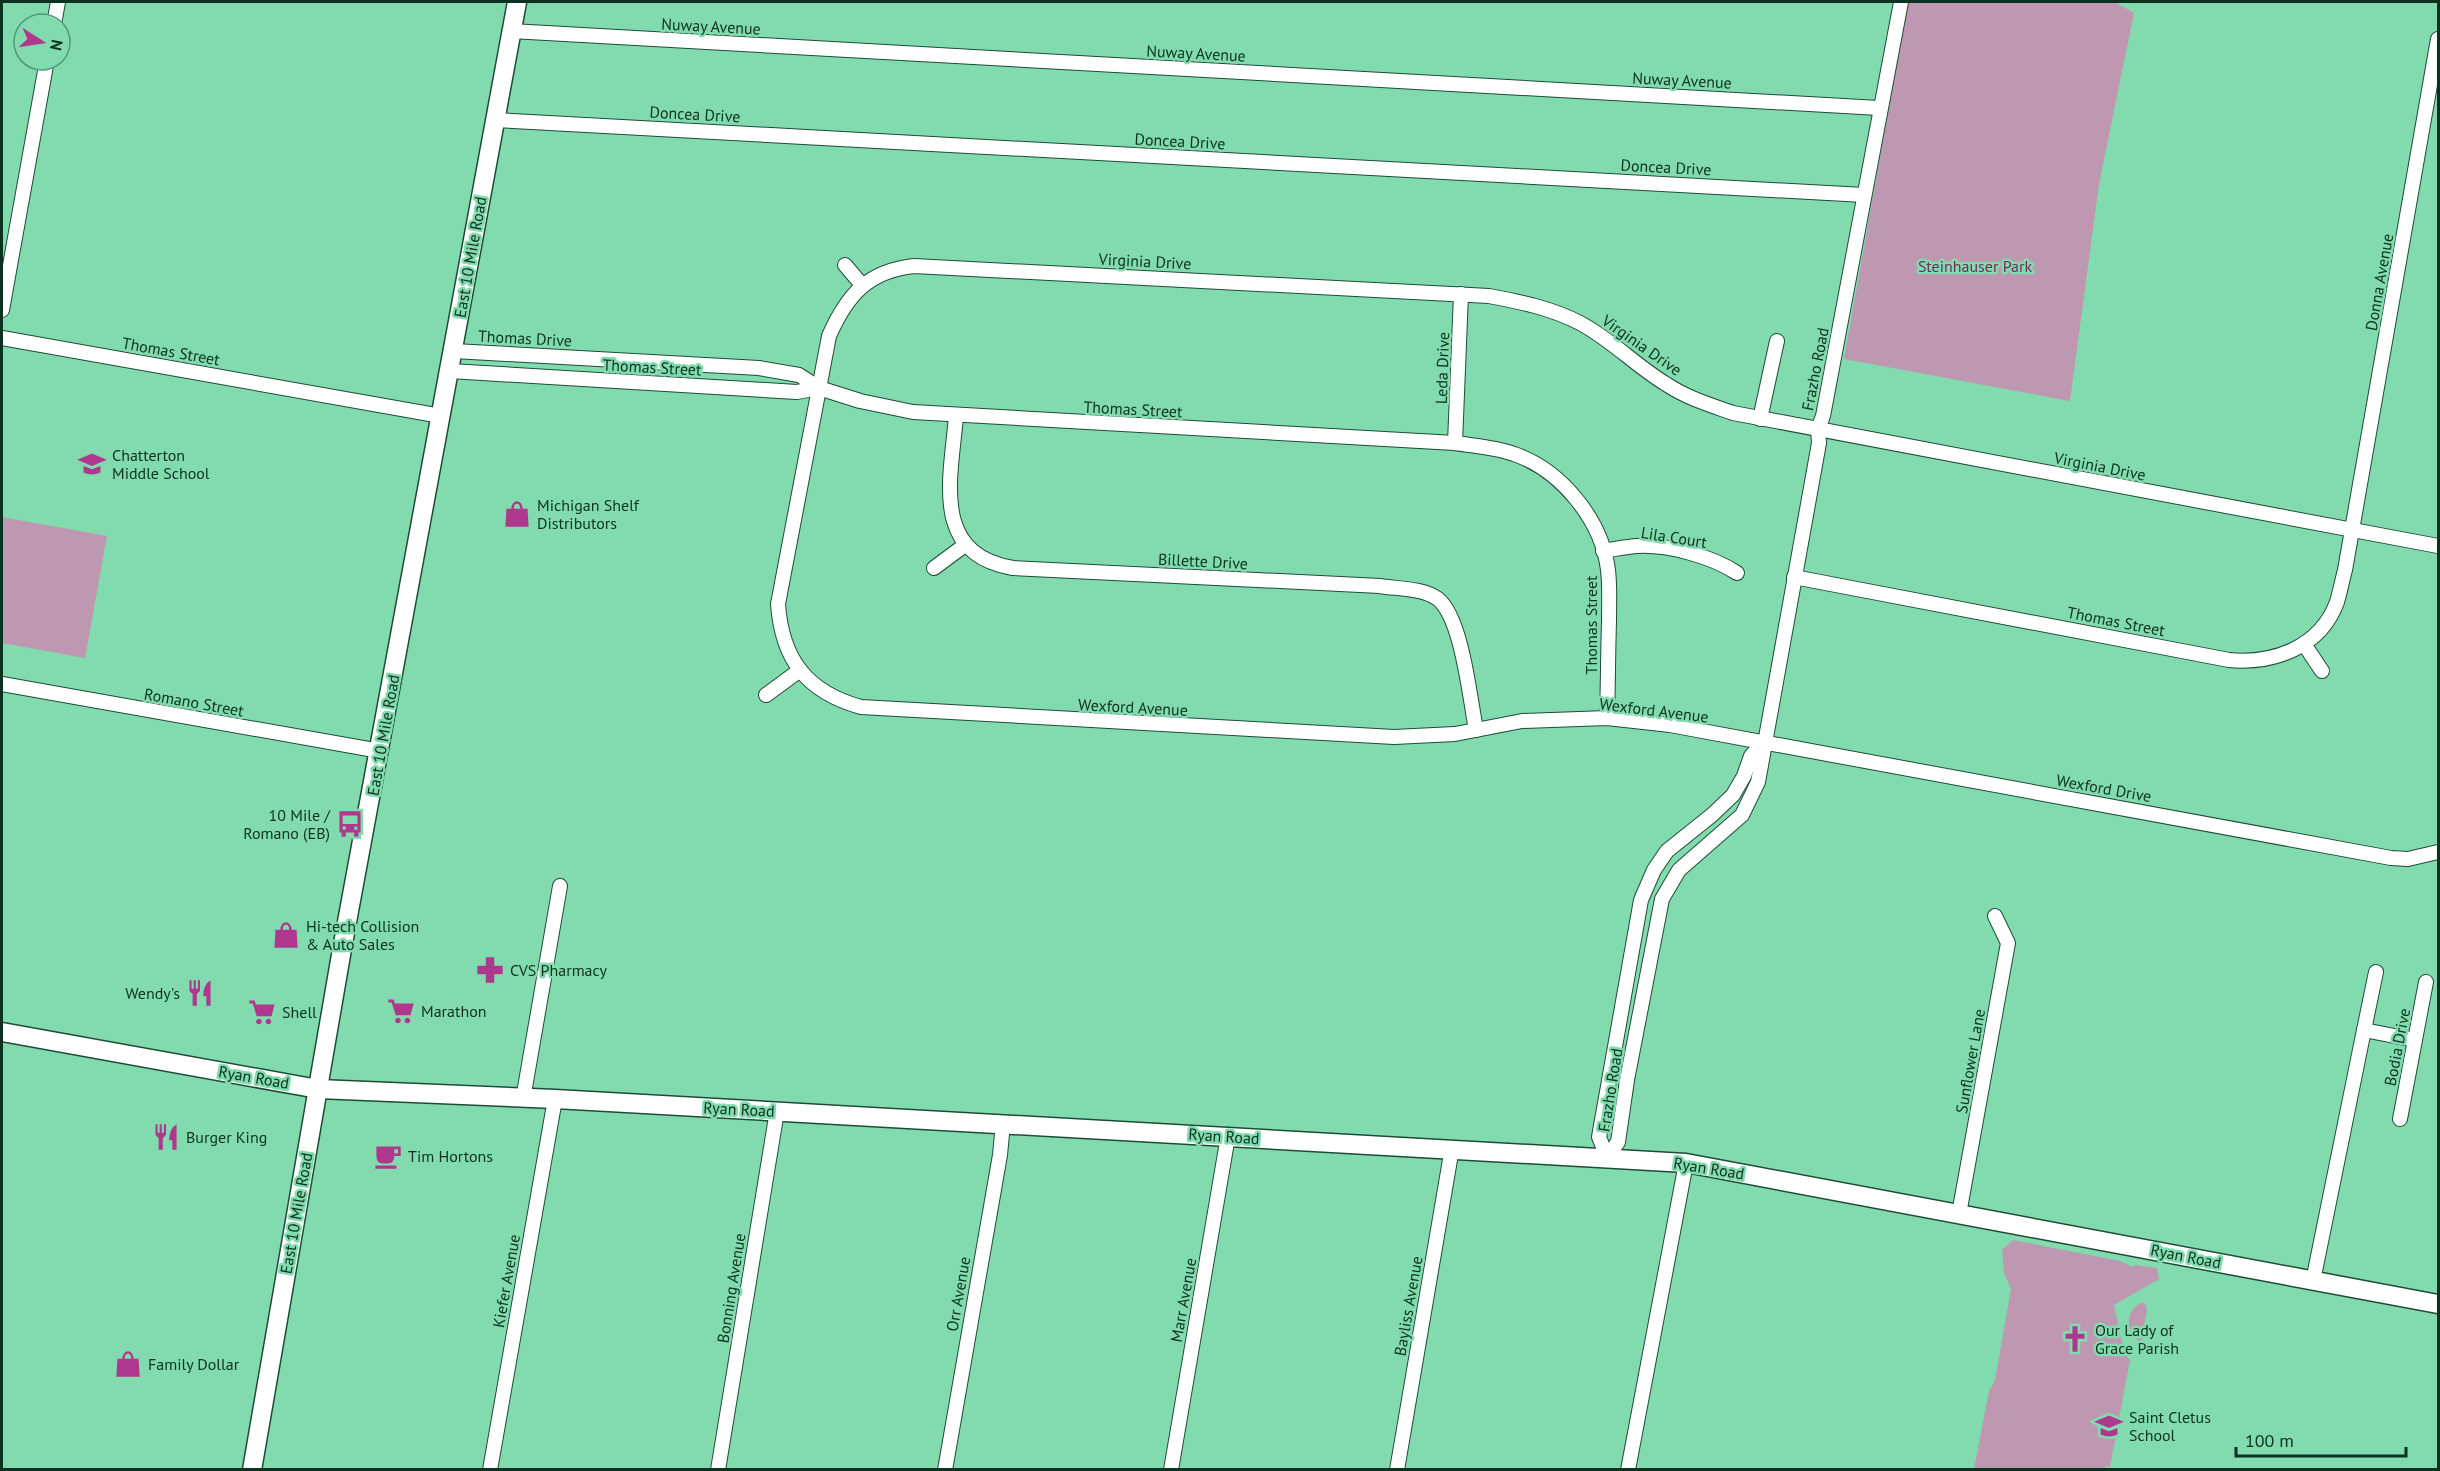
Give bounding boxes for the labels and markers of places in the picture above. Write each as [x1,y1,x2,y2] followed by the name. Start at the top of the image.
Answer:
[112,445,210,483] place label: Chatterton Middle School
[77,449,107,479] school or university icon: Chatterton Middle School
[537,495,640,533] place label: Michigan Shelf Distributors
[502,499,532,529] shop icon: Michigan Shelf Distributors
[243,805,331,843] place label: 10 Mile / Romano (EB)
[335,809,365,839] bus stop icon: 10 Mile / Romano (EB)
[306,916,419,954] place label: Hi-tech Collision & Auto Sales
[271,920,301,950] shop icon: Hi-tech Collision & Auto Sales
[475,955,505,985] pharmacy icon: CVS Pharmacy
[510,960,608,980] place label: CVS Pharmacy
[185,978,215,1008] restaurant icon: Wendy's
[125,983,180,1003] place label: Wendy's
[386,996,416,1026] supermarket icon: Marathon
[247,997,277,1027] supermarket icon: Shell
[421,1001,486,1021] place label: Marathon
[282,1002,317,1022] place label: Shell
[151,1122,181,1152] restaurant icon: Burger King
[186,1127,267,1147] place label: Burger King
[373,1141,403,1171] cafe icon: Tim Hortons
[408,1146,493,1166] place label: Tim Hortons
[2095,1320,2179,1358] place label: Our Lady of Grace Parish
[2060,1324,2090,1354] church icon: Our Lady of Grace Parish
[113,1349,143,1379] shop icon: Family Dollar
[148,1354,240,1374] place label: Family Dollar
[2129,1407,2211,1445] place label: Saint Cletus School
[2094,1411,2124,1441] school or university icon: Saint Cletus School

